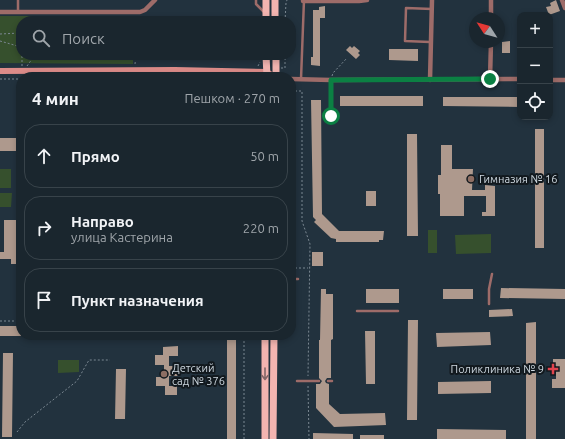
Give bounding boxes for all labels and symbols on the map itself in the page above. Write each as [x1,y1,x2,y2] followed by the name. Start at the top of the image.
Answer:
[469,12,505,48] north arrow
[481,70,499,88] route end
[322,107,340,125] route start
[479,173,557,185] place label: Гимназия № 16
[466,174,476,184] marker: Гимназия № 16
[172,362,225,387] place label: Детский сад № 376
[451,363,544,375] place label: Поликлиника № 9
[547,363,559,375] marker: Поликлиника № 9
[261,367,269,380] one-way arrow
[159,369,169,379] marker: Детский сад № 376

